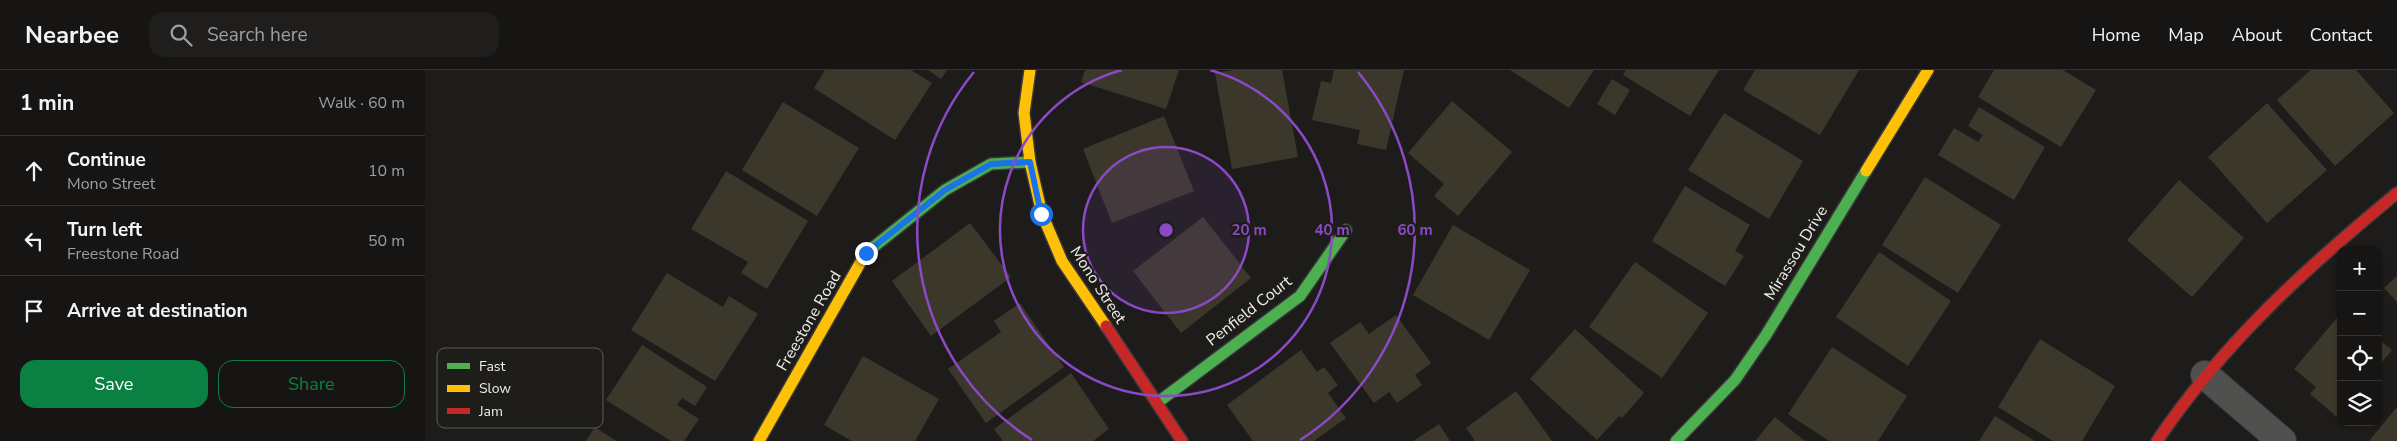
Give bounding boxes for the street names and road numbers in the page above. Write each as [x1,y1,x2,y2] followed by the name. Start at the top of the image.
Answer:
[1759,202,1833,304] street label: Mirassou Drive
[1065,242,1131,328] street label: Mono Street
[771,267,847,375] street label: Freestone Road
[1202,270,1297,351] street label: Penfield Court

